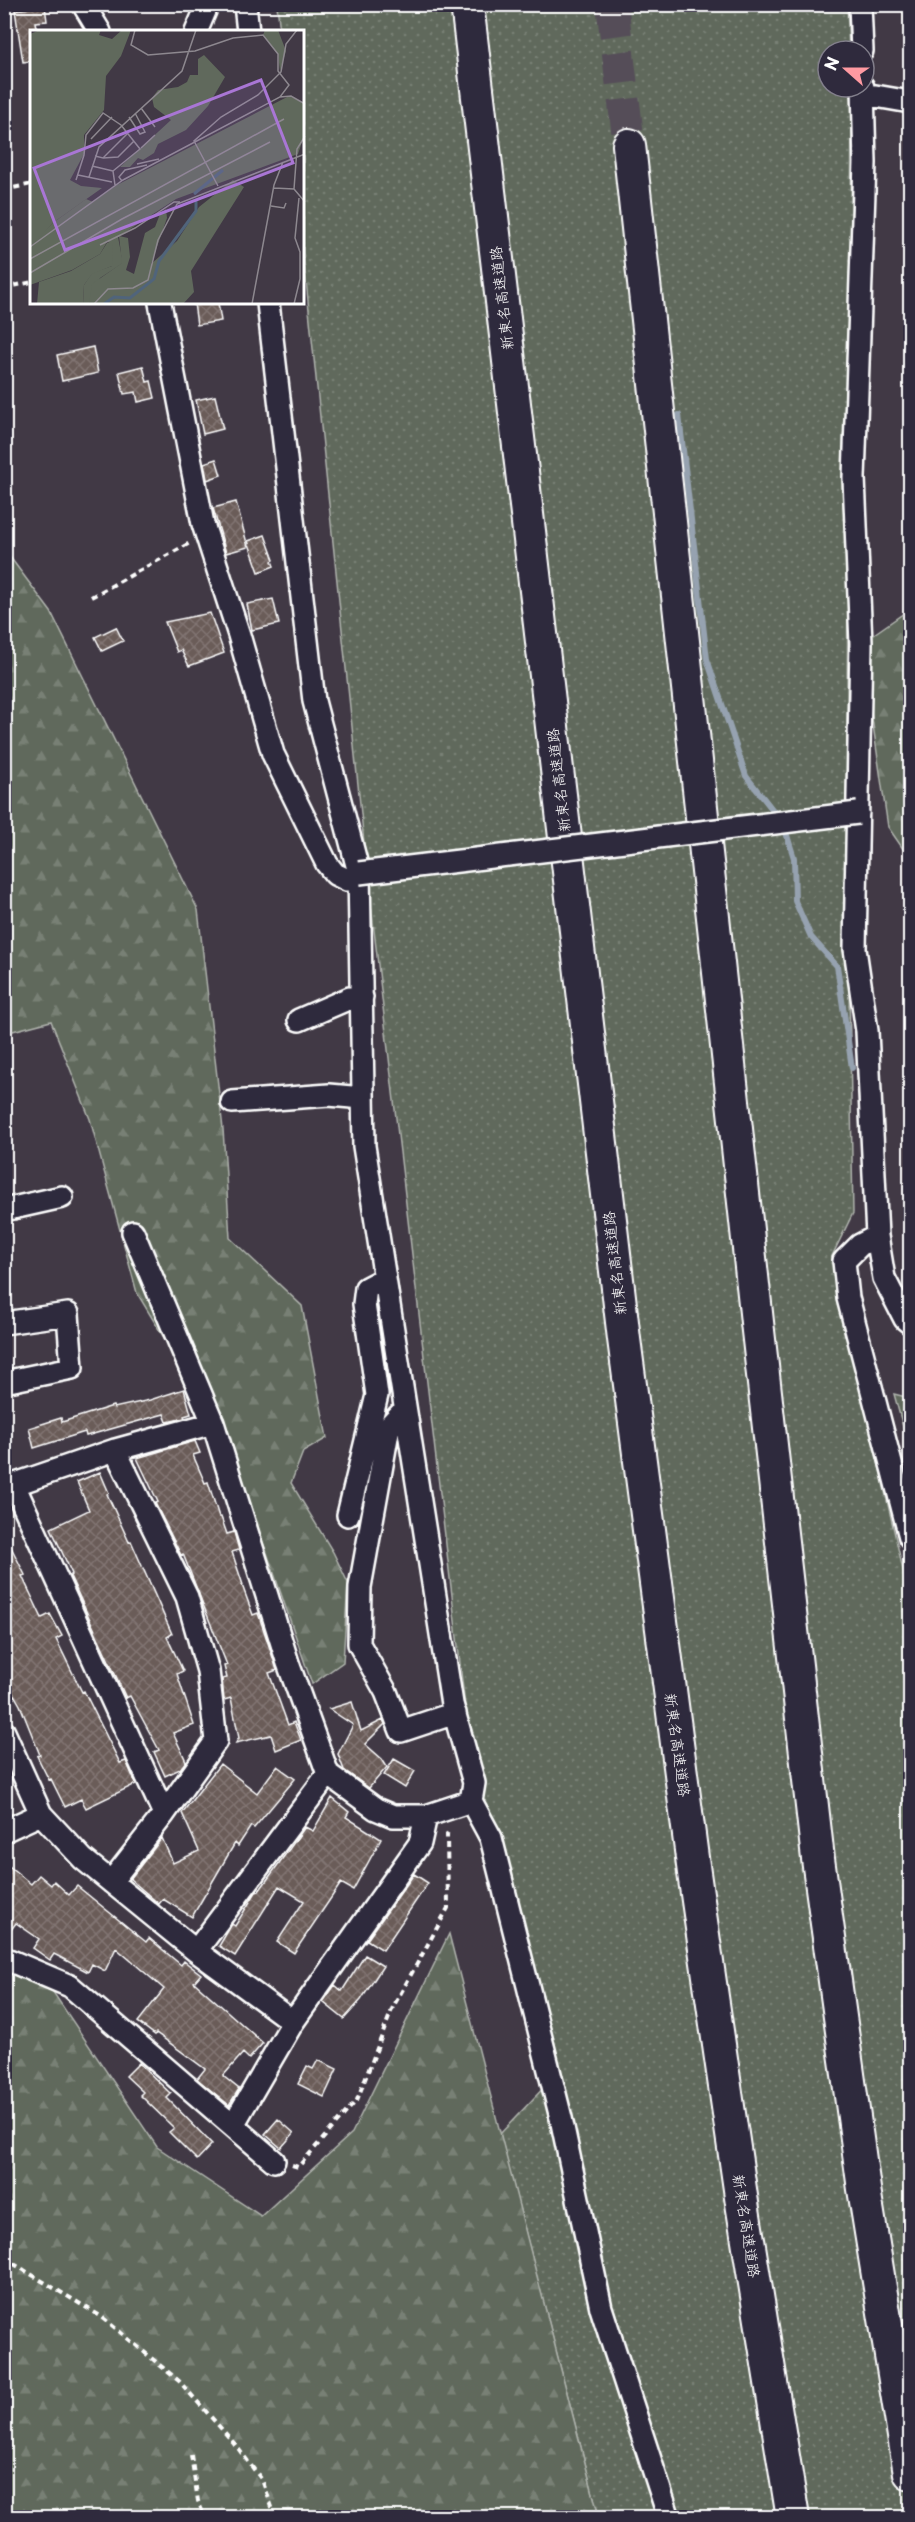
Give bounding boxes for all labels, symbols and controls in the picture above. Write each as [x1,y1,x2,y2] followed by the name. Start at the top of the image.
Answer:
[30,30,304,304] inset map
[816,39,876,99] north arrow
[818,53,845,73] text: N
[483,245,518,352] street label: 新東名高速道路
[540,727,575,834] street label: 新東名高速道路
[596,1210,631,1317] street label: 新東名高速道路
[660,1691,697,1798] street label: 新東名高速道路
[728,2172,767,2279] street label: 新東名高速道路

